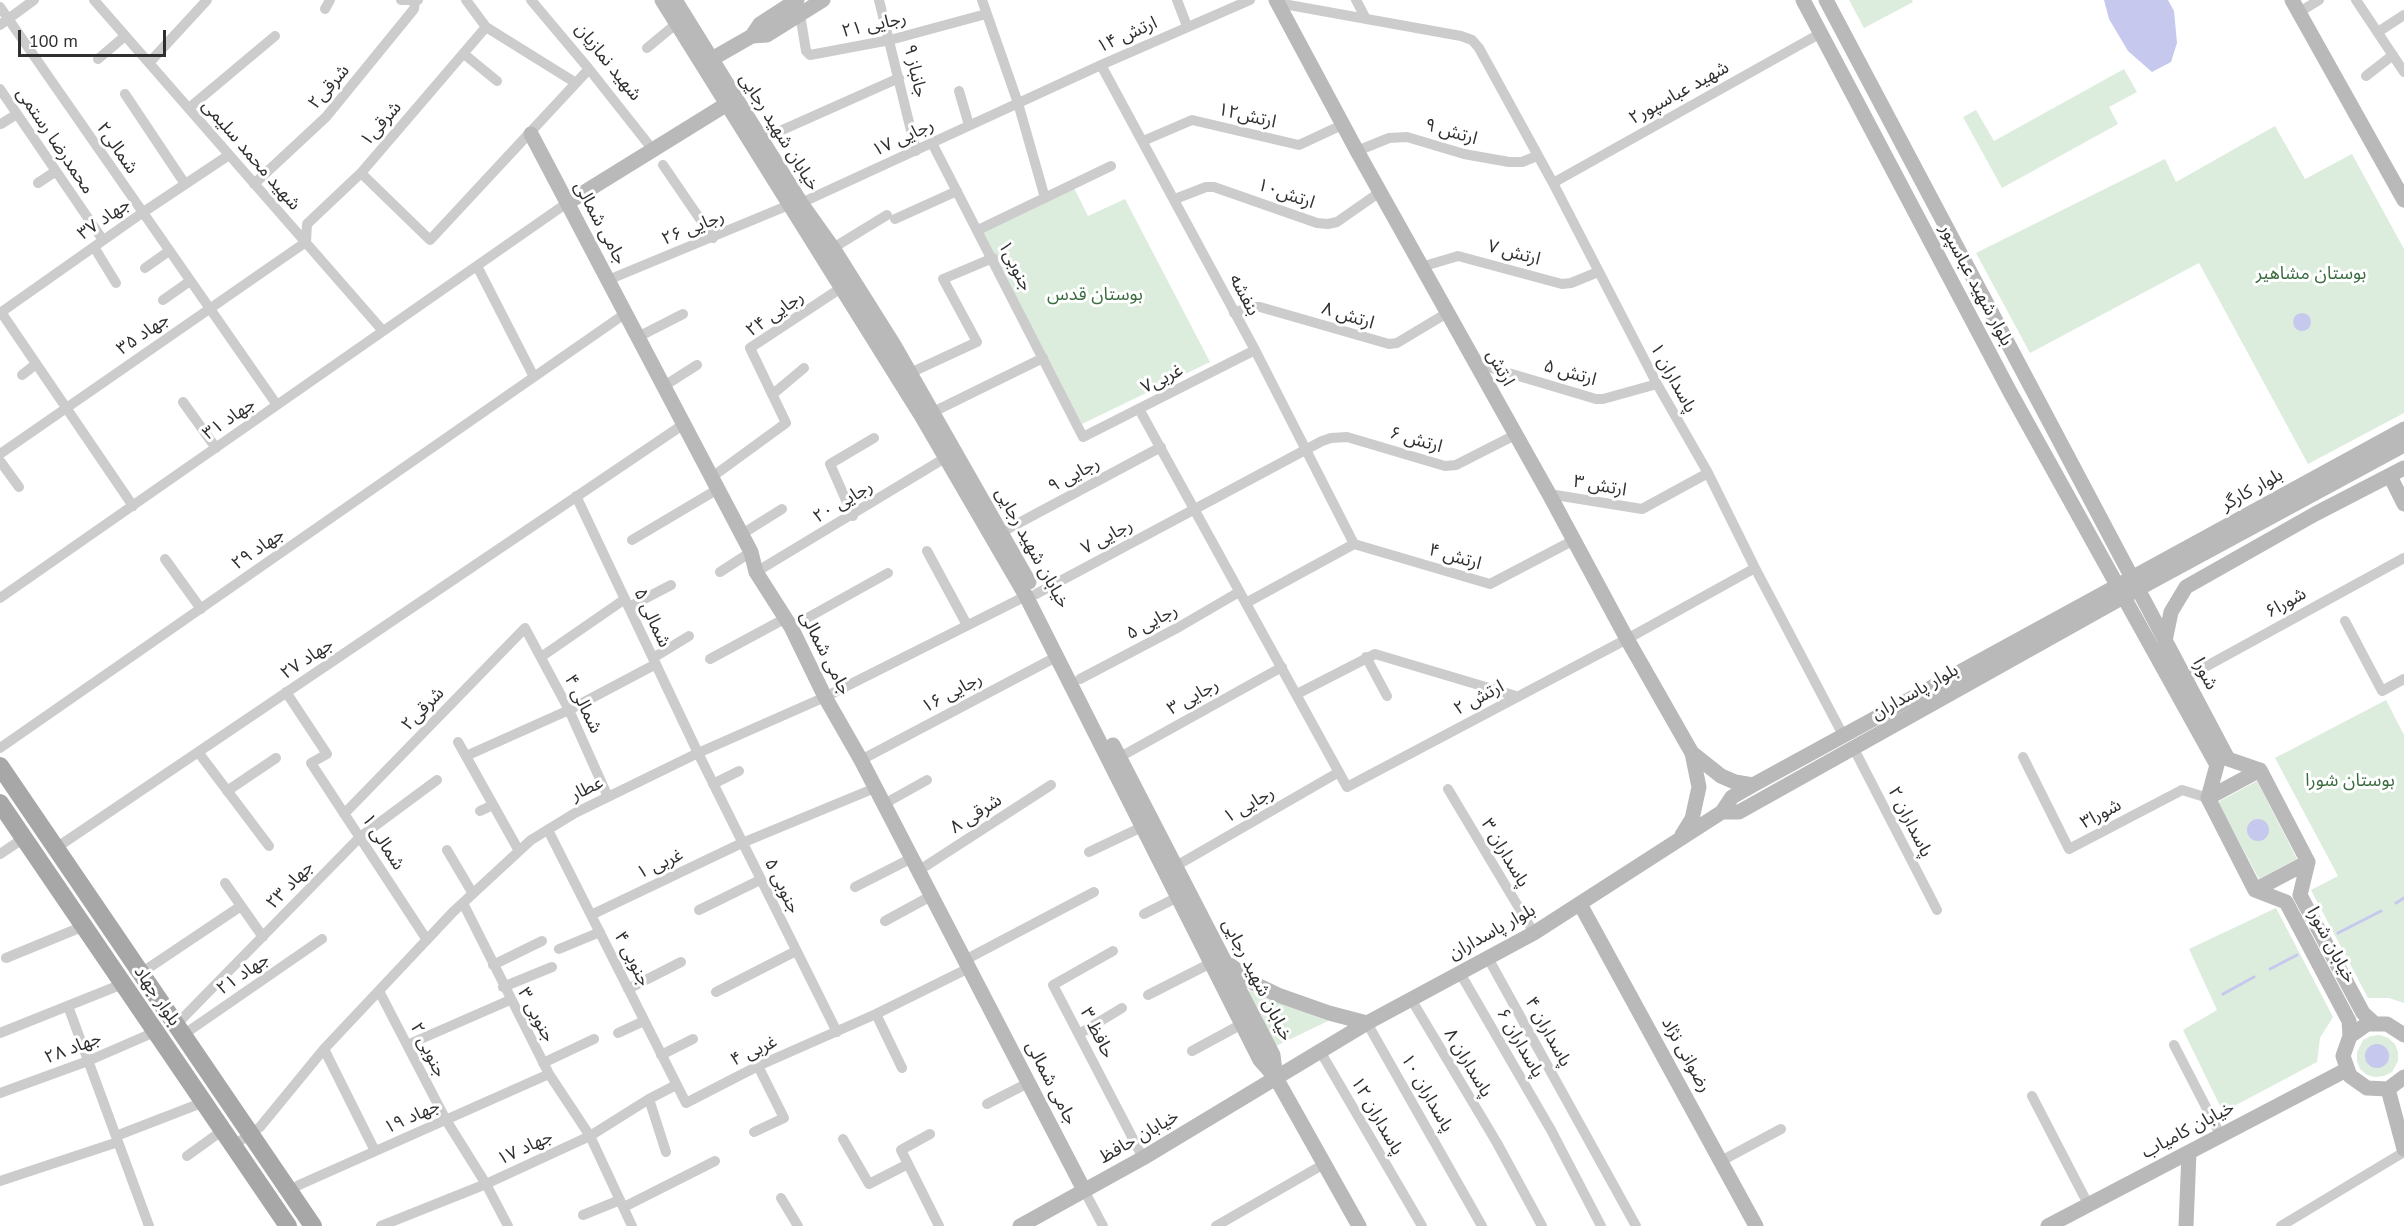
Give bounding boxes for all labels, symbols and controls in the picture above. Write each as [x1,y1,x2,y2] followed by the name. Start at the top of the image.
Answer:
[840,8,908,42] street label: رجایی ۲۱
[1093,12,1161,58] street label: ارتش ۱۴
[21,18,170,56] scale bar
[570,19,646,105] street label: شهید نمازیان
[29,29,78,52] text: 100 m
[898,42,932,100] street label: جانباز ۹
[1625,57,1733,129] street label: شهید عباسپور۲
[304,60,354,114] street label: شرقی۲
[734,69,824,195] street label: خیابان شهید رجایی
[11,84,99,198] street label: محمدرضا رستمی
[197,95,305,215] street label: شهید محمد سلیمی
[356,97,406,151] street label: شرقی۱
[1216,99,1278,133] street label: ارتش۱۲
[869,114,937,162] street label: رجایی ۱۷
[1422,114,1480,150] street label: ارتش ۹
[92,118,142,178] street label: شمالی۲
[1255,174,1317,214] street label: ارتش۱۰
[569,178,631,268] street label: جامی شمالی
[74,193,134,245] street label: جهاد ۳۷
[658,206,728,250] street label: رجایی ۲۶
[1935,220,2017,350] street label: بلوار شهید عباسپور
[1485,236,1543,270] street label: ارتش ۷
[993,237,1037,295] street label: جنوبی۱
[2256,263,2366,285] park label: بوستان مشاهیر
[1224,271,1264,319] street label: بنفشه
[1047,284,1143,306] park label: بوستان قدس
[742,286,808,342] street label: رجایی ۲۴
[1319,298,1377,334] street label: ارتش ۸
[113,308,173,360] street label: جهاد ۳۵
[1645,339,1701,417] street label: پاسداران ۱
[1481,346,1519,390] street label: ارتش
[1541,355,1599,391] street label: ارتش ۵
[1137,359,1187,399] street label: غربی۷
[199,393,259,445] street label: جهاد ۳۱
[1387,422,1445,458] street label: ارتش ۶
[1044,452,1104,498] street label: رجایی ۹
[2217,464,2287,516] street label: بلوار کارگر
[1572,471,1628,501] street label: ارتش ۳
[809,476,877,528] street label: رجایی ۲۰
[990,484,1074,612] street label: خیابان شهید رجایی
[1077,514,1137,560] street label: رجایی ۷
[228,523,288,575] street label: جهاد ۲۹
[1426,539,1484,575] street label: ارتش ۴
[2262,583,2310,623] street label: شورا۶
[629,585,675,651] street label: شمالی ۵
[1122,599,1182,645] street label: رجایی ۵
[795,608,855,698] street label: جامی شمالی
[277,634,337,684] street label: جهاد ۲۷
[2188,654,2222,694] street label: شورا
[1868,659,1962,725] street label: بلوار پاسداران
[918,668,986,718] street label: رجایی ۱۶
[560,671,606,737] street label: شمالی ۴
[1164,674,1222,720] street label: رجایی ۳
[1450,676,1508,720] street label: ارتش ۲
[397,683,449,735] street label: شرقی۲
[2305,770,2395,792] park label: بوستان شورا
[567,772,607,806] street label: عطار
[1220,782,1278,828] street label: رجایی ۱
[1883,783,1937,861] street label: پاسداران ۲
[946,789,1006,839] street label: شرقی ۸
[2077,794,2125,834] street label: شورا۳
[357,810,409,874] street label: شمالی ۱
[1476,815,1534,891] street label: پاسداران ۳
[633,844,687,884] street label: غربی ۱
[759,855,805,917] street label: جنوبی ۵
[262,856,318,914] street label: جهاد ۲۳
[1445,899,1539,965] street label: بلوار پاسداران
[2302,903,2360,987] street label: خیابان شورا
[1217,915,1297,1045] street label: خیابان شهید رجایی
[609,928,655,990] street label: جنوبی ۴
[213,948,273,1000] street label: جهاد ۲۱
[129,962,185,1030] street label: بلوار جهاد
[513,984,559,1046] street label: جنوبی ۳
[1520,993,1576,1071] street label: پاسداران ۴
[1075,1004,1119,1062] street label: حافظ ۳
[1492,1004,1548,1082] street label: پاسداران ۶
[1657,1014,1715,1096] street label: رضوانی نژاد
[405,1019,451,1081] street label: جنوبی ۲
[1439,1025,1497,1101] street label: پاسداران ۸
[42,1027,104,1069] street label: جهاد ۲۸
[727,1031,781,1071] street label: غربی ۴
[1021,1038,1081,1128] street label: جامی شمالی
[1396,1050,1458,1136] street label: پاسداران ۱۰
[1346,1073,1408,1159] street label: پاسداران ۱۲
[381,1095,443,1139] street label: جهاد ۱۹
[2138,1097,2238,1163] street label: خیابان کامیاب
[1095,1105,1183,1169] street label: خیابان حافظ
[494,1126,556,1170] street label: جهاد ۱۷

